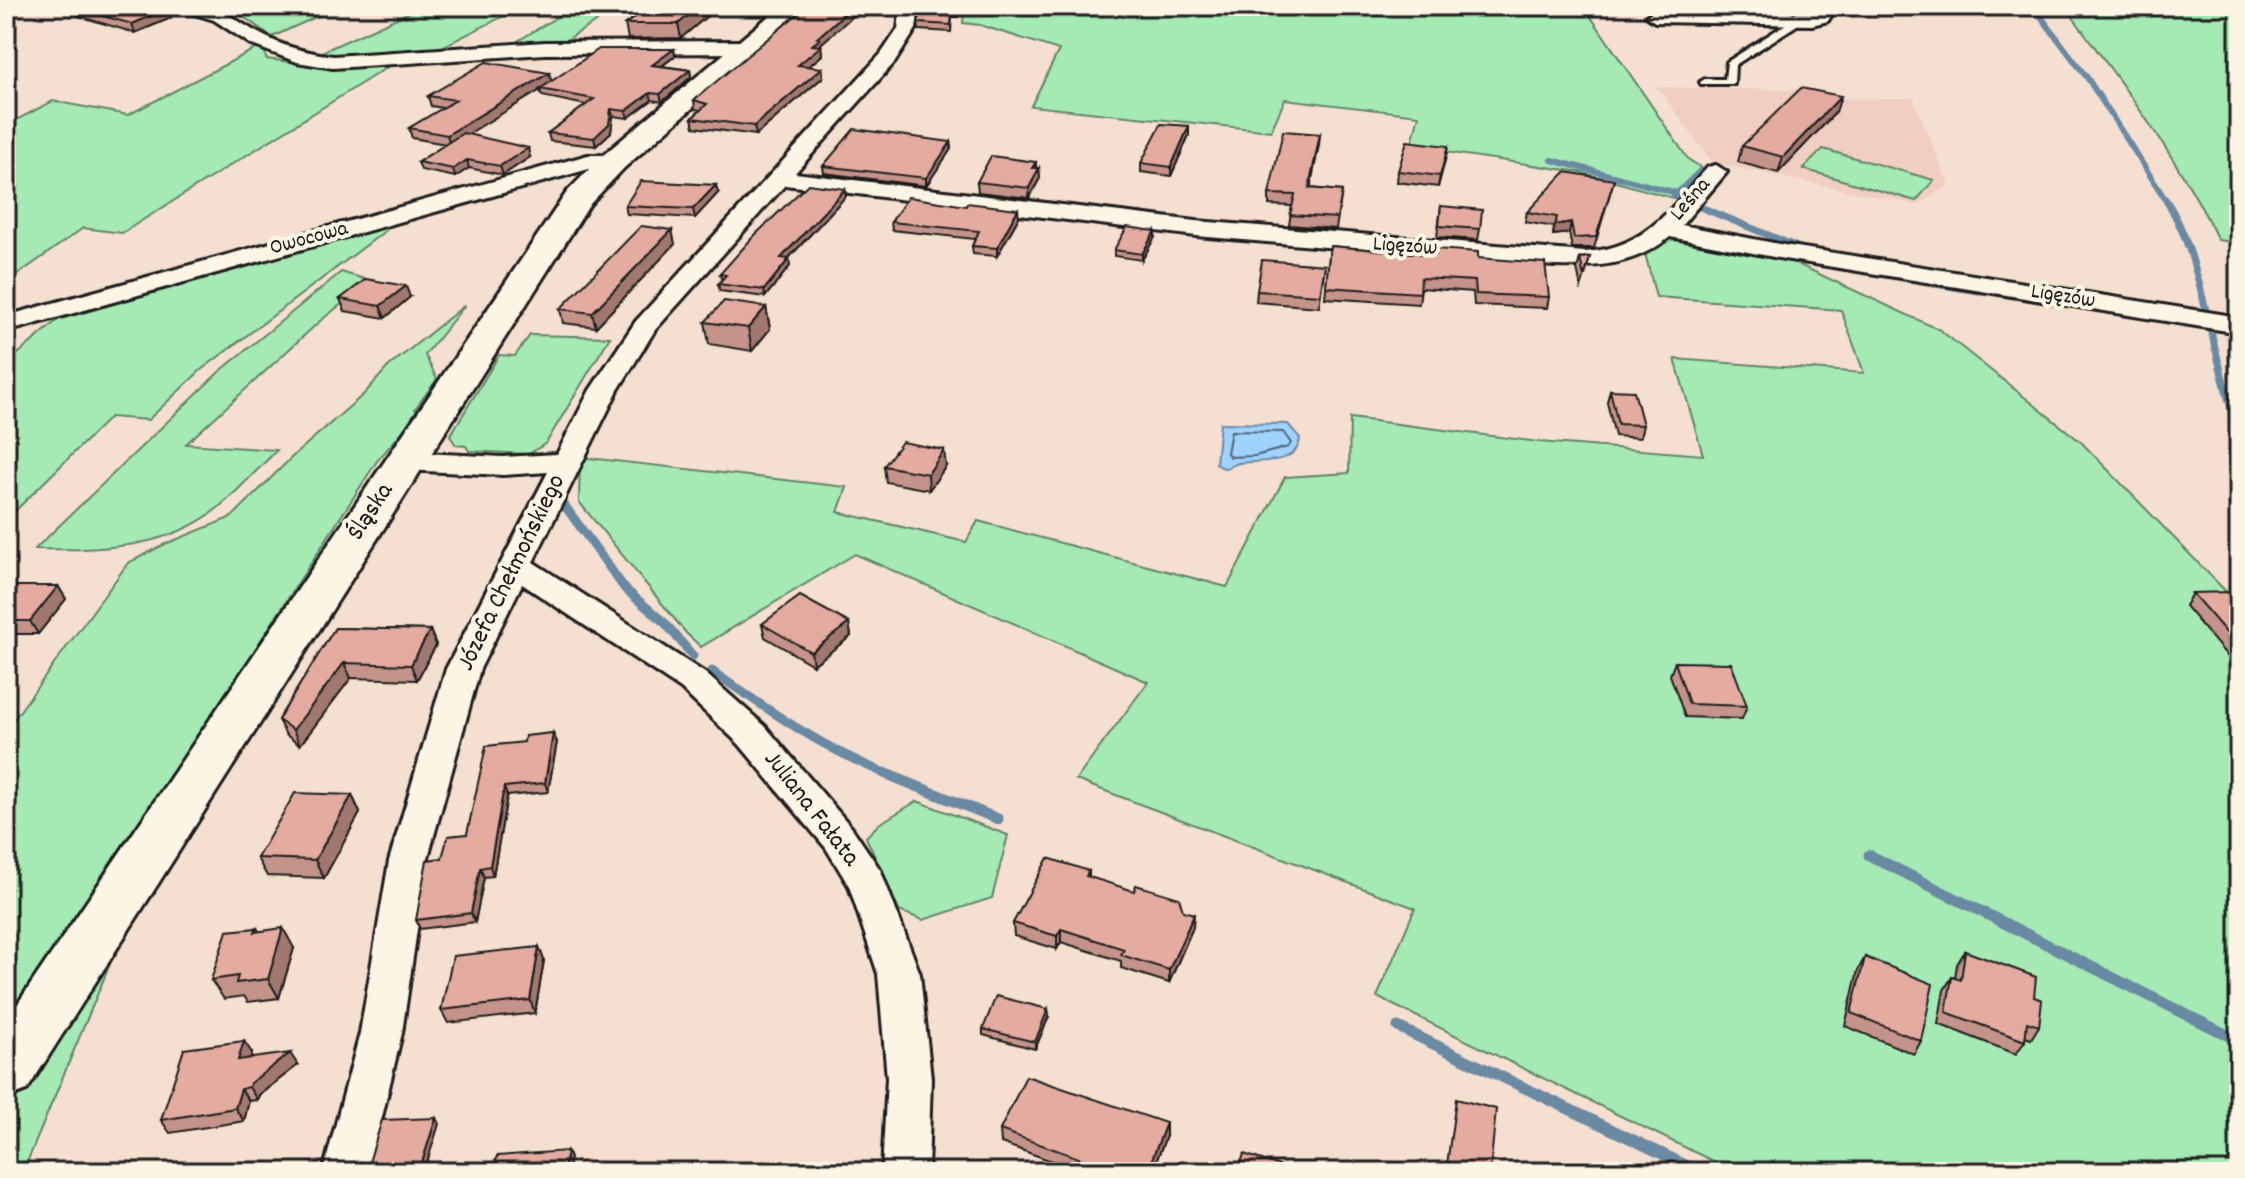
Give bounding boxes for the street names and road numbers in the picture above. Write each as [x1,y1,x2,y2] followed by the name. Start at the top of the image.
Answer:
[1663,171,1719,229] street label: Leśna
[266,214,352,264] street label: Owocowa
[1372,229,1438,265] street label: Ligęzów
[2029,277,2097,317] street label: Ligęzów
[448,468,576,678] street label: Józefa Chełmońskiego
[339,475,404,548] street label: Śląska
[754,743,869,876] street label: Juliana Fałata

